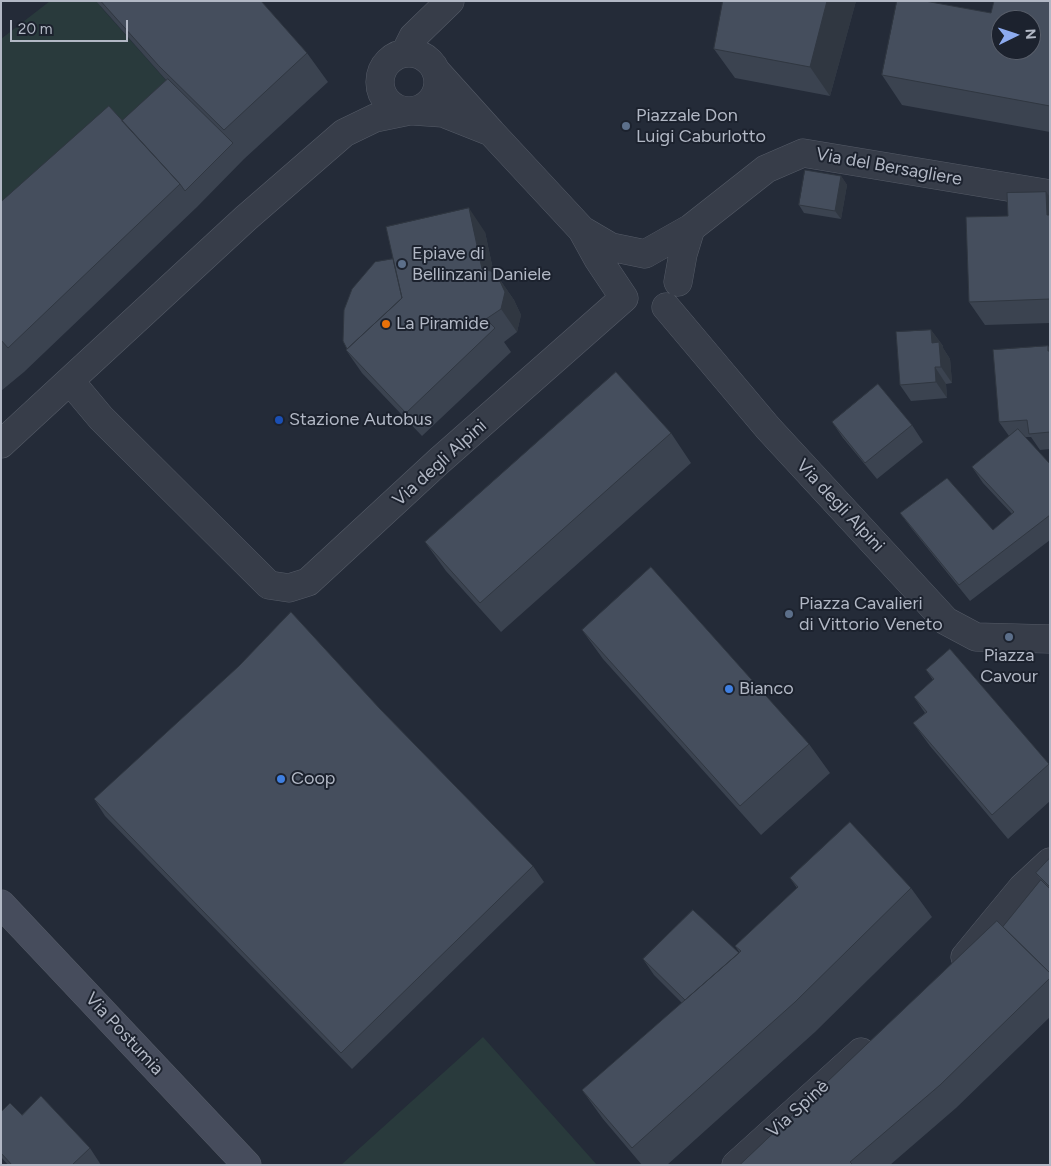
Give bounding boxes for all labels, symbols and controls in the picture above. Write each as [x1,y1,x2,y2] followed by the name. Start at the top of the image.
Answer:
[12,10,130,42] scale bar
[991,10,1041,60] north arrow
[18,20,52,38] text: 20 m
[1022,28,1039,40] text: N
[636,105,766,148] place label: Piazzale Don Luigi Caburlotto
[620,120,632,132] marker: Piazzale Don Luigi Caburlotto
[814,144,964,190] street label: Via del Bersagliere
[412,243,551,286] place label: Epiave di Bellinzani Daniele
[396,258,408,270] marker: Epiave di Bellinzani Daniele
[396,313,489,335] place label: La Piramide
[380,318,392,330] marker: La Piramide
[289,409,432,431] place label: Stazione Autobus
[273,414,285,426] marker: Stazione Autobus
[389,415,491,511] street label: Via degli Alpini
[792,455,888,557] street label: Via degli Alpini
[799,593,943,636] place label: Piazza Cavalieri di Vittorio Veneto
[783,608,795,620] marker: Piazza Cavalieri di Vittorio Veneto
[1003,631,1015,643] marker: Piazza Cavour
[980,645,1038,688] place label: Piazza Cavour
[739,678,794,700] place label: Bianco
[723,683,735,695] marker: Bianco
[291,768,335,790] place label: Coop
[275,773,287,785] marker: Coop
[80,988,168,1080] street label: Via Postumia
[763,1076,833,1142] street label: Via Spinè

